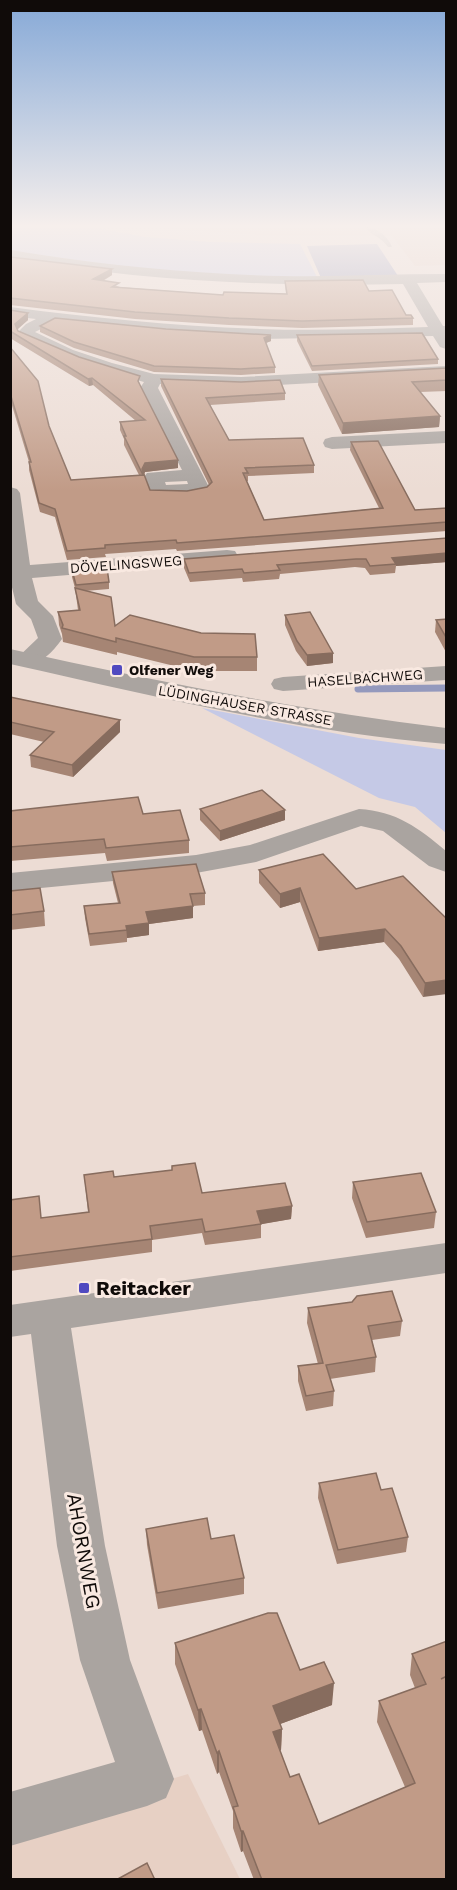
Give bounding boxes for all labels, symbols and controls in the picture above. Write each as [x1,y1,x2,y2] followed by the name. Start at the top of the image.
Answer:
[69,552,183,576] street label: DÖVELINGSWEG
[129,662,213,678] place label: Olfener Weg
[110,663,124,677] marker: Olfener Weg
[307,666,423,690] street label: HASELBACHWEG
[157,682,333,728] street label: LÜDINGHAUSER STRASSE
[96,1276,191,1300] place label: Reitacker
[77,1281,91,1295] marker: Reitacker
[62,1491,106,1611] street label: AHORNWEG

